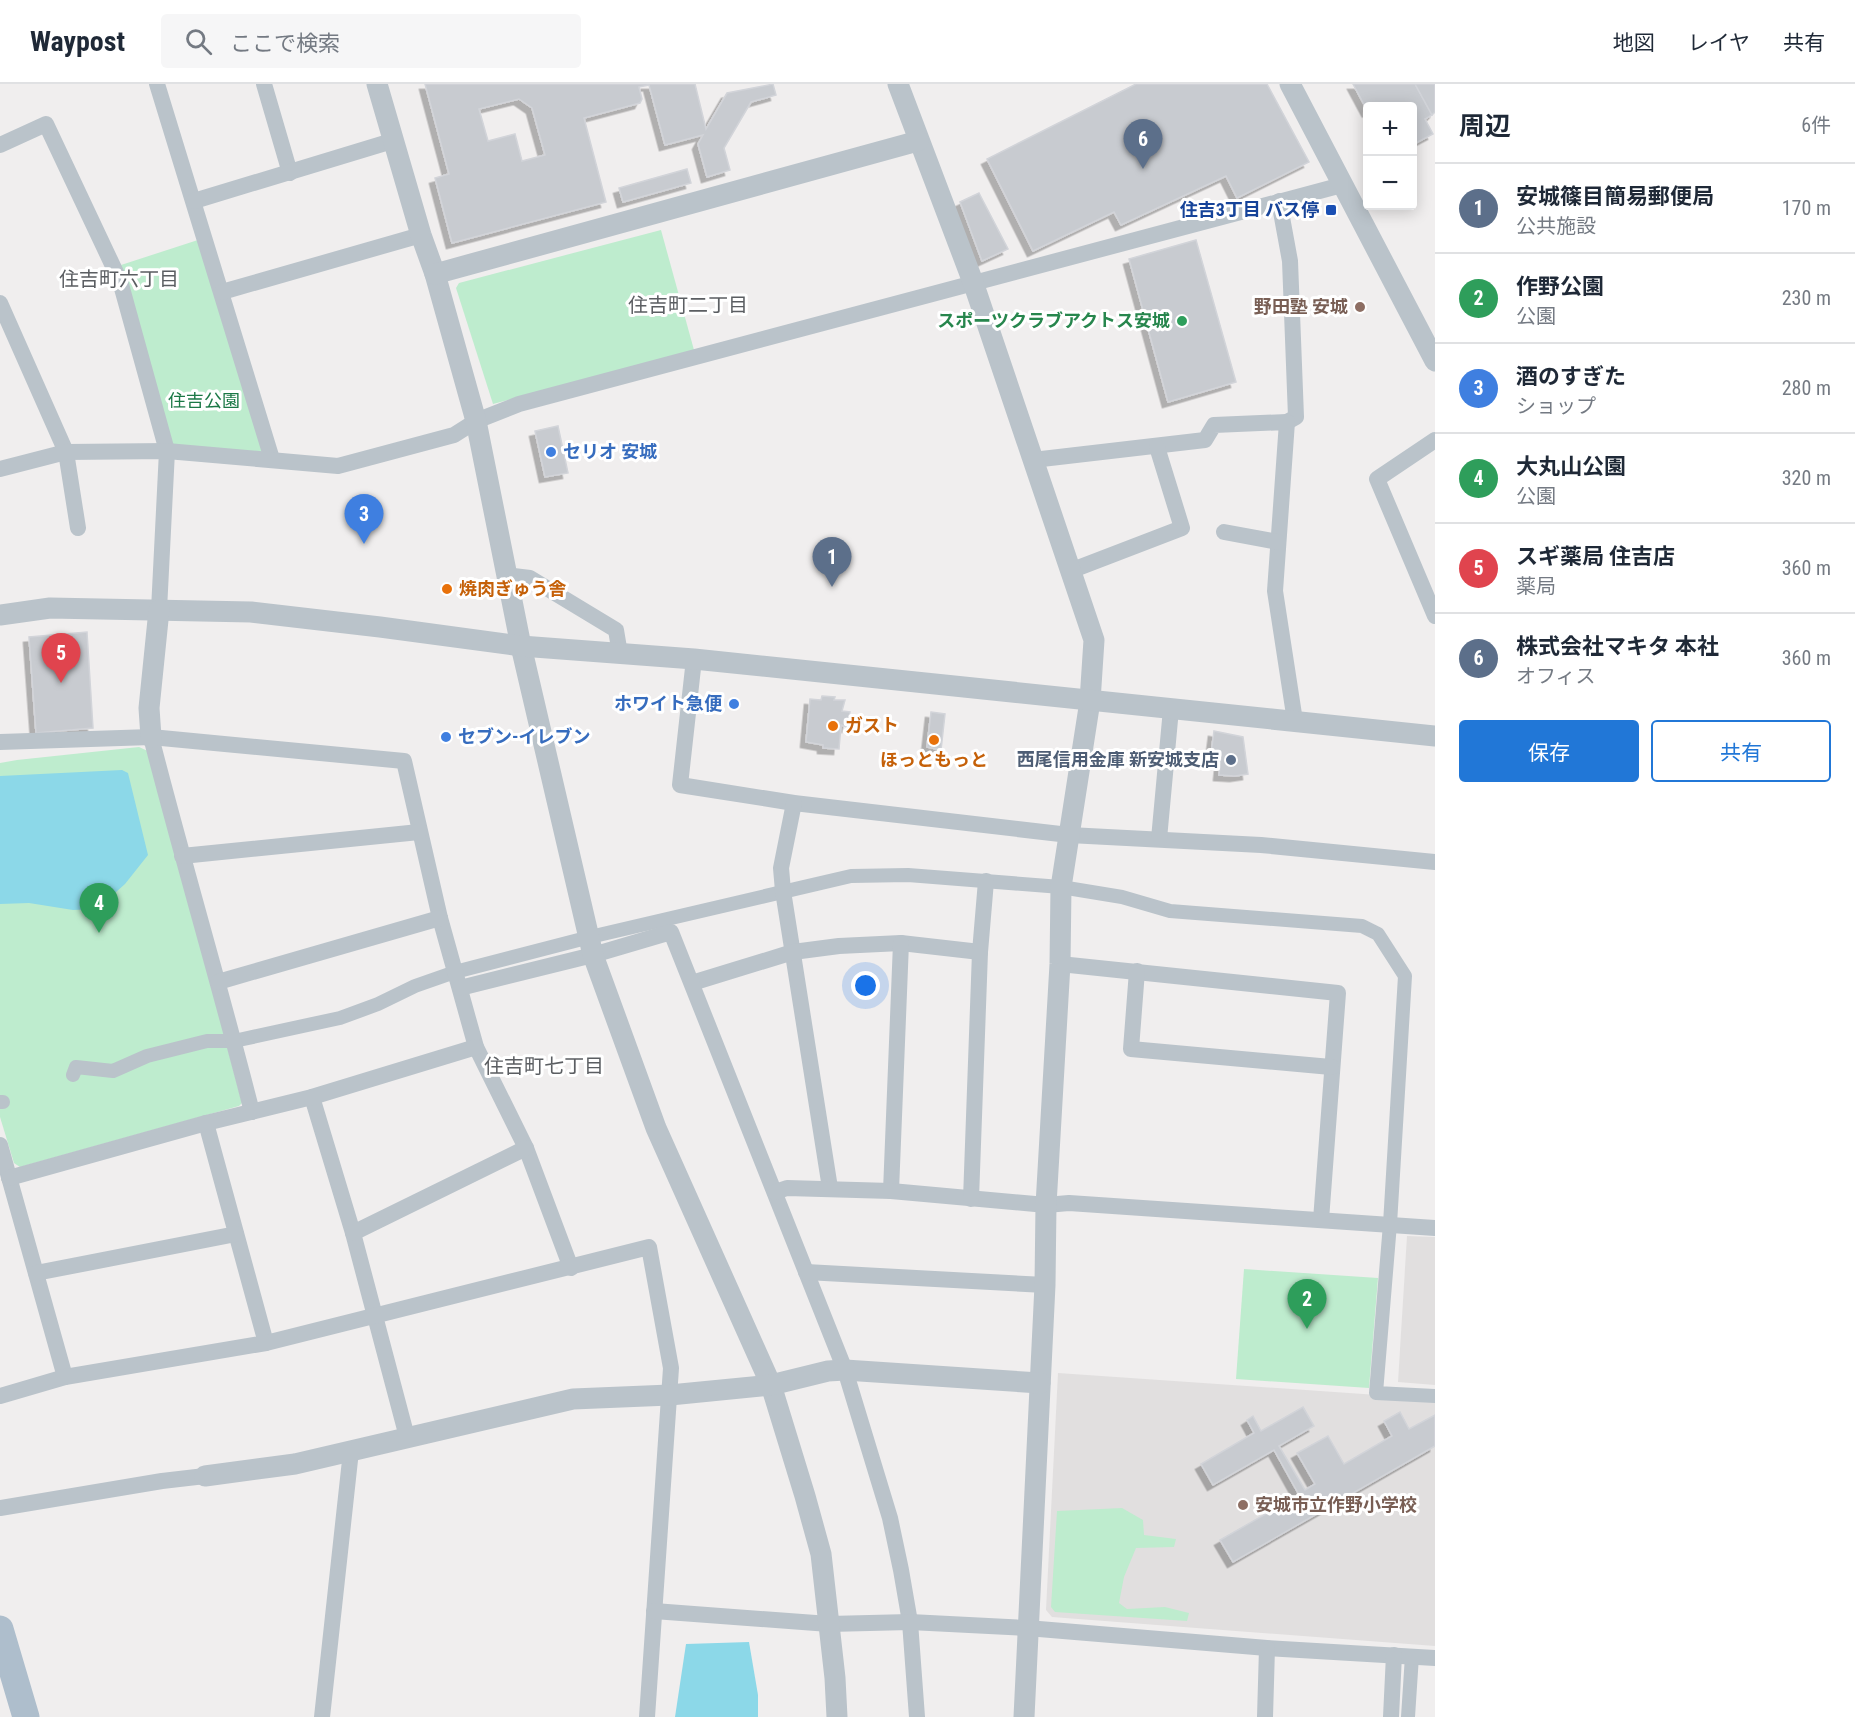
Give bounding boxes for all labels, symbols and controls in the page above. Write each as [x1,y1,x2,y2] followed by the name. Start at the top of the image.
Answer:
[161,14,581,68] search box
[30,25,125,58] text: Waypost
[182,25,215,58] icon: search
[230,31,340,56] text: ここで検索
[1613,31,1655,55] text: 地図
[1688,31,1750,55] text: レイヤ
[1783,31,1825,55] text: 共有
[1363,102,1417,210] map controls
[1363,102,1417,156] button: +
[1459,111,1511,141] text: 周辺
[1801,113,1831,137] text: 6件
[1124,120,1162,169] pin: 6
[1363,156,1417,210] button: −
[1516,184,1714,209] text: 安城篠目簡易郵便局
[1473,196,1484,220] text: 1
[1782,196,1831,220] text: 170 m
[1180,199,1319,220] place label: 住吉3丁目 バス停
[1324,203,1338,217] marker: 住吉3丁目 バス停
[1516,214,1596,238] text: 公共施設
[59,267,179,291] district label: 住吉町六丁目
[1516,274,1604,299] text: 作野公園
[1473,286,1484,310] text: 2
[1782,286,1831,310] text: 230 m
[628,293,748,317] district label: 住吉町二丁目
[1254,296,1348,317] place label: 野田塾 安城
[1353,300,1367,314] marker: 野田塾 安城
[1516,304,1556,328] text: 公園
[937,310,1170,331] place label: スポーツクラブアクトス安城
[1175,314,1189,328] marker: スポーツクラブアクトス安城
[1516,364,1626,389] text: 酒のすぎた
[1473,376,1484,400] text: 3
[1782,376,1831,400] text: 280 m
[168,390,240,411] park label: 住吉公園
[1516,394,1596,418] text: ショップ
[563,441,657,462] place label: セリオ 安城
[544,445,558,459] marker: セリオ 安城
[1516,454,1626,479] text: 大丸山公園
[1473,466,1484,490] text: 4
[1782,466,1831,490] text: 320 m
[1516,484,1556,508] text: 公園
[344,494,384,544] pin: 3
[812,538,852,587] pin: 1
[1516,544,1675,569] text: スギ薬局 住吉店
[1473,556,1484,580] text: 5
[1782,556,1831,580] text: 360 m
[1516,574,1556,598] text: 薬局
[459,578,566,599] place label: 焼肉ぎゅう舎
[440,582,454,596] marker: 焼肉ぎゅう舎
[42,634,80,683] pin: 5
[1516,634,1719,659] text: 株式会社マキタ 本社
[1473,646,1484,670] text: 6
[1782,646,1831,670] text: 360 m
[1516,664,1596,688] text: オフィス
[614,693,723,714] place label: ホワイト急便
[727,697,741,711] marker: ホワイト急便
[845,715,899,736] place label: ガスト
[826,719,840,733] marker: ガスト
[1459,720,1639,782] button: 保存
[1651,720,1831,782] button: 共有
[458,726,591,747] place label: セブン-イレブン
[439,730,453,744] marker: セブン-イレブン
[927,733,941,747] marker: ほっともっと
[880,749,988,770] place label: ほっともっと
[1017,749,1219,770] place label: 西尾信用金庫 新安城支店
[1224,753,1238,767] marker: 西尾信用金庫 新安城支店
[80,884,118,933] pin: 4
[851,971,880,1000] your location
[484,1054,604,1078] district label: 住吉町七丁目
[1288,1280,1326,1329] pin: 2
[1255,1494,1417,1515] place label: 安城市立作野小学校
[1236,1498,1250,1512] marker: 安城市立作野小学校

